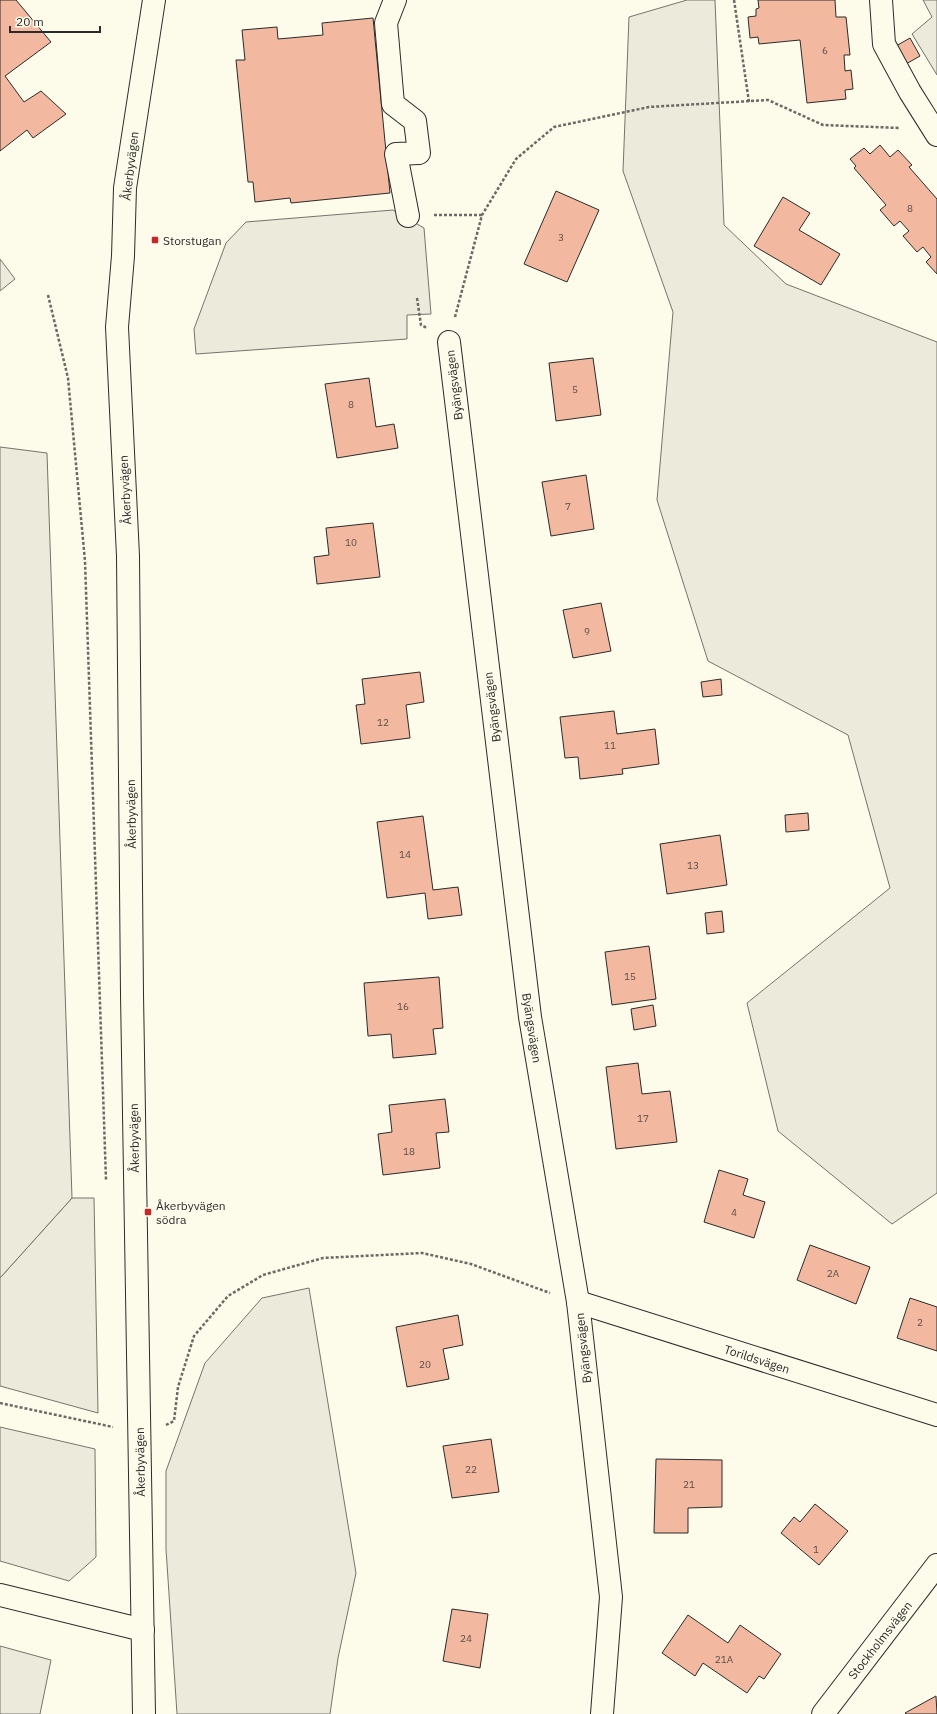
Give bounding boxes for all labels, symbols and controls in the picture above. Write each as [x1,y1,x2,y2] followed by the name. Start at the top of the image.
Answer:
[10,8,100,34] scale bar
[16,14,44,29] text: 20 m
[822,44,828,57] house number: 6
[118,131,142,201] street label: Åkerbyvägen
[907,202,913,215] house number: 8
[558,231,564,244] house number: 3
[163,233,222,248] place label: Storstugan
[150,235,160,245] marker: Storstugan
[442,349,466,421] street label: Byängsvägen
[572,383,578,396] house number: 5
[348,398,354,411] house number: 8
[116,455,134,525] street label: Åkerbyvägen
[565,500,571,513] house number: 7
[345,536,357,549] house number: 10
[584,625,590,638] house number: 9
[480,671,504,743] street label: Byängsvägen
[377,716,389,729] house number: 12
[604,739,616,752] house number: 11
[123,779,139,849] street label: Åkerbyvägen
[399,848,411,861] house number: 14
[687,859,699,872] house number: 13
[624,970,636,983] house number: 15
[519,992,545,1064] street label: Byängsvägen
[397,1000,409,1013] house number: 16
[126,1103,142,1173] street label: Åkerbyvägen
[637,1112,649,1125] house number: 17
[403,1145,415,1158] house number: 18
[156,1198,226,1227] place label: Åkerbyvägen södra
[731,1206,737,1219] house number: 4
[143,1207,153,1217] marker: Åkerbyvägen södra
[827,1267,840,1280] house number: 2A
[572,1312,594,1384] street label: Byängsvägen
[917,1316,923,1329] house number: 2
[722,1341,792,1377] street label: Torildsvägen
[419,1358,431,1371] house number: 20
[132,1427,148,1497] street label: Åkerbyvägen
[465,1463,477,1476] house number: 22
[683,1478,695,1491] house number: 21
[813,1543,819,1556] house number: 1
[845,1598,915,1682] street label: Stockholmsvägen
[460,1632,472,1645] house number: 24
[715,1653,734,1666] house number: 21A

